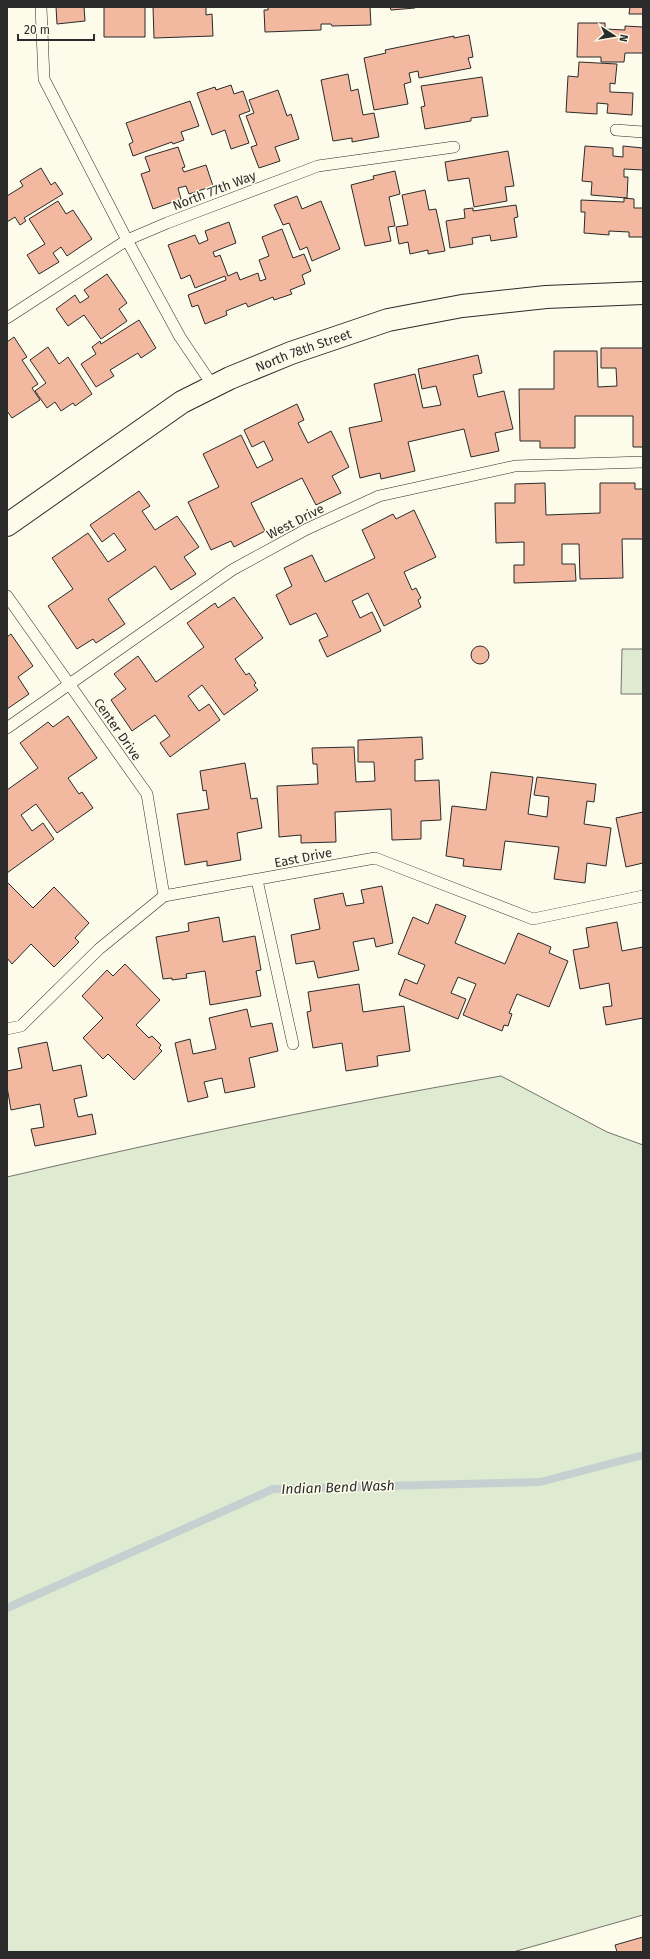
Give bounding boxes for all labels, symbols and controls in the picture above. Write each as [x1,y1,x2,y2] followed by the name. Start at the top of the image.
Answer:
[18,16,94,42] scale bar
[594,16,634,56] north arrow
[24,23,50,37] text: 20 m
[616,33,630,43] text: N
[170,167,259,213] street label: North 77th Way
[253,326,354,375] street label: North 78th Street
[264,501,326,542] street label: West Drive
[91,695,144,763] street label: Center Drive
[273,845,333,870] street label: East Drive
[281,1477,395,1498] water label: Indian Bend Wash

